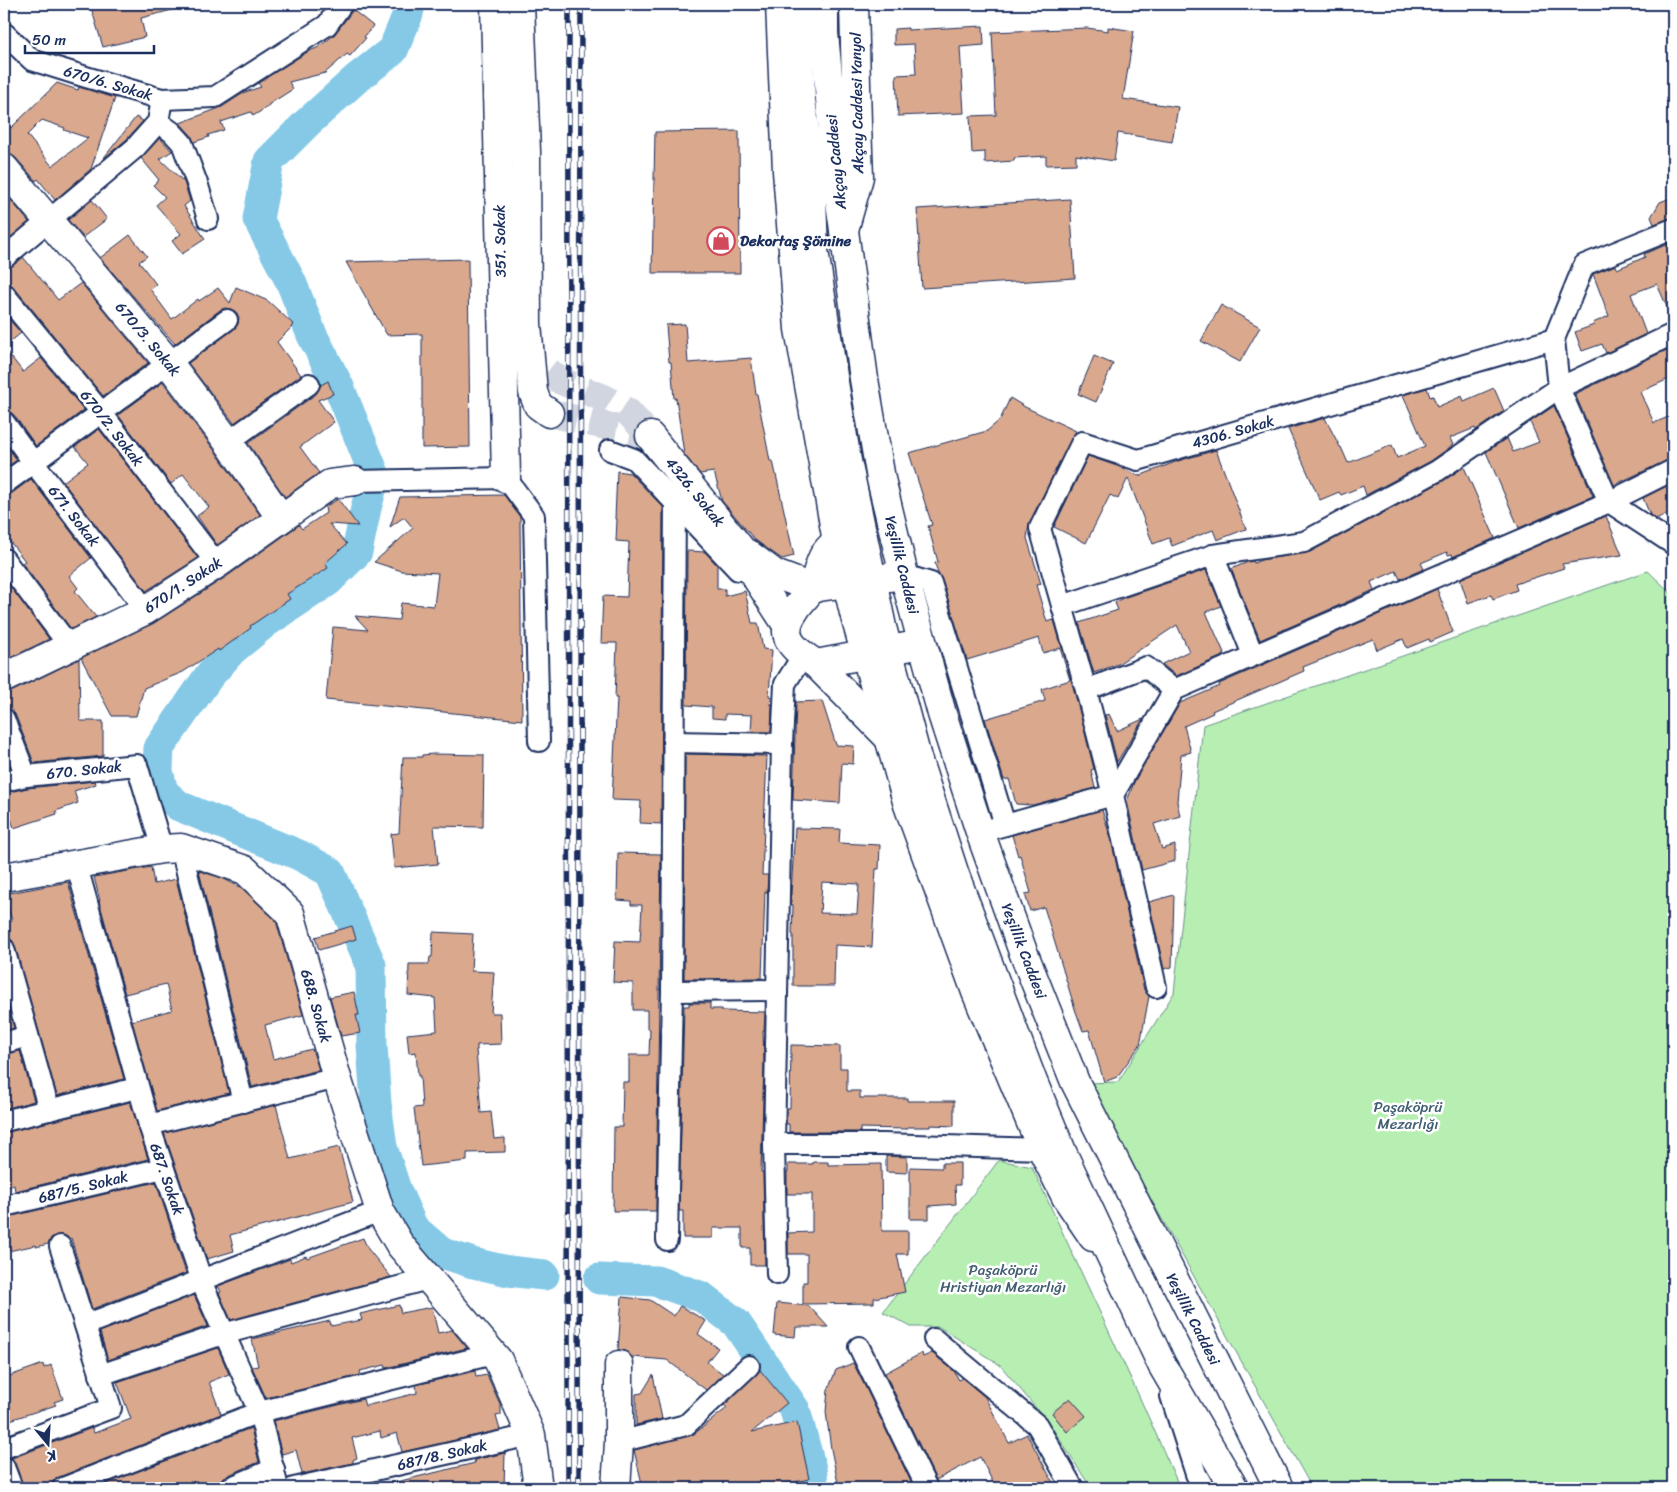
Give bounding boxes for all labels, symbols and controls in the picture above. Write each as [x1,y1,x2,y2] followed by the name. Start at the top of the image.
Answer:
[25,22,154,54] scale bar
[32,27,67,53] text: 50 m
[843,31,871,175] street label: Akçay Caddesi Yanyol
[60,58,156,108] street label: 670/6. Sokak
[818,112,854,212] street label: Akçay Caddesi
[486,204,514,278] street label: 351. Sokak
[706,226,736,256] shop icon: Dekortaş Şömine
[740,228,852,254] place label: Dekortaş Şömine
[109,296,187,382] street label: 670/3. Sokak
[74,384,150,472] street label: 670/2. Sokak
[1189,408,1277,456] street label: 4306. Sokak
[659,451,731,533] street label: 4326. Sokak
[41,479,107,553] street label: 671. Sokak
[877,513,927,618] street label: Yeşillik Caddesi
[138,550,228,620] street label: 670/1. Sokak
[45,753,123,787] street label: 670. Sokak
[994,899,1054,1003] street label: Yeşillik Caddesi
[293,966,339,1046] street label: 688. Sokak
[1374,1094,1443,1137] park label: Paşaköprü Mezarlığı
[142,1139,192,1219] street label: 687. Sokak
[35,1163,131,1211] street label: 687/5. Sokak
[940,1257,1066,1300] park label: Paşaköprü Hristiyan Mezarlığı
[1159,1268,1228,1371] street label: Yeşillik Caddesi
[22,1420,72,1470] north arrow
[394,1432,490,1478] street label: 687/8. Sokak
[43,1442,61,1470] text: K

